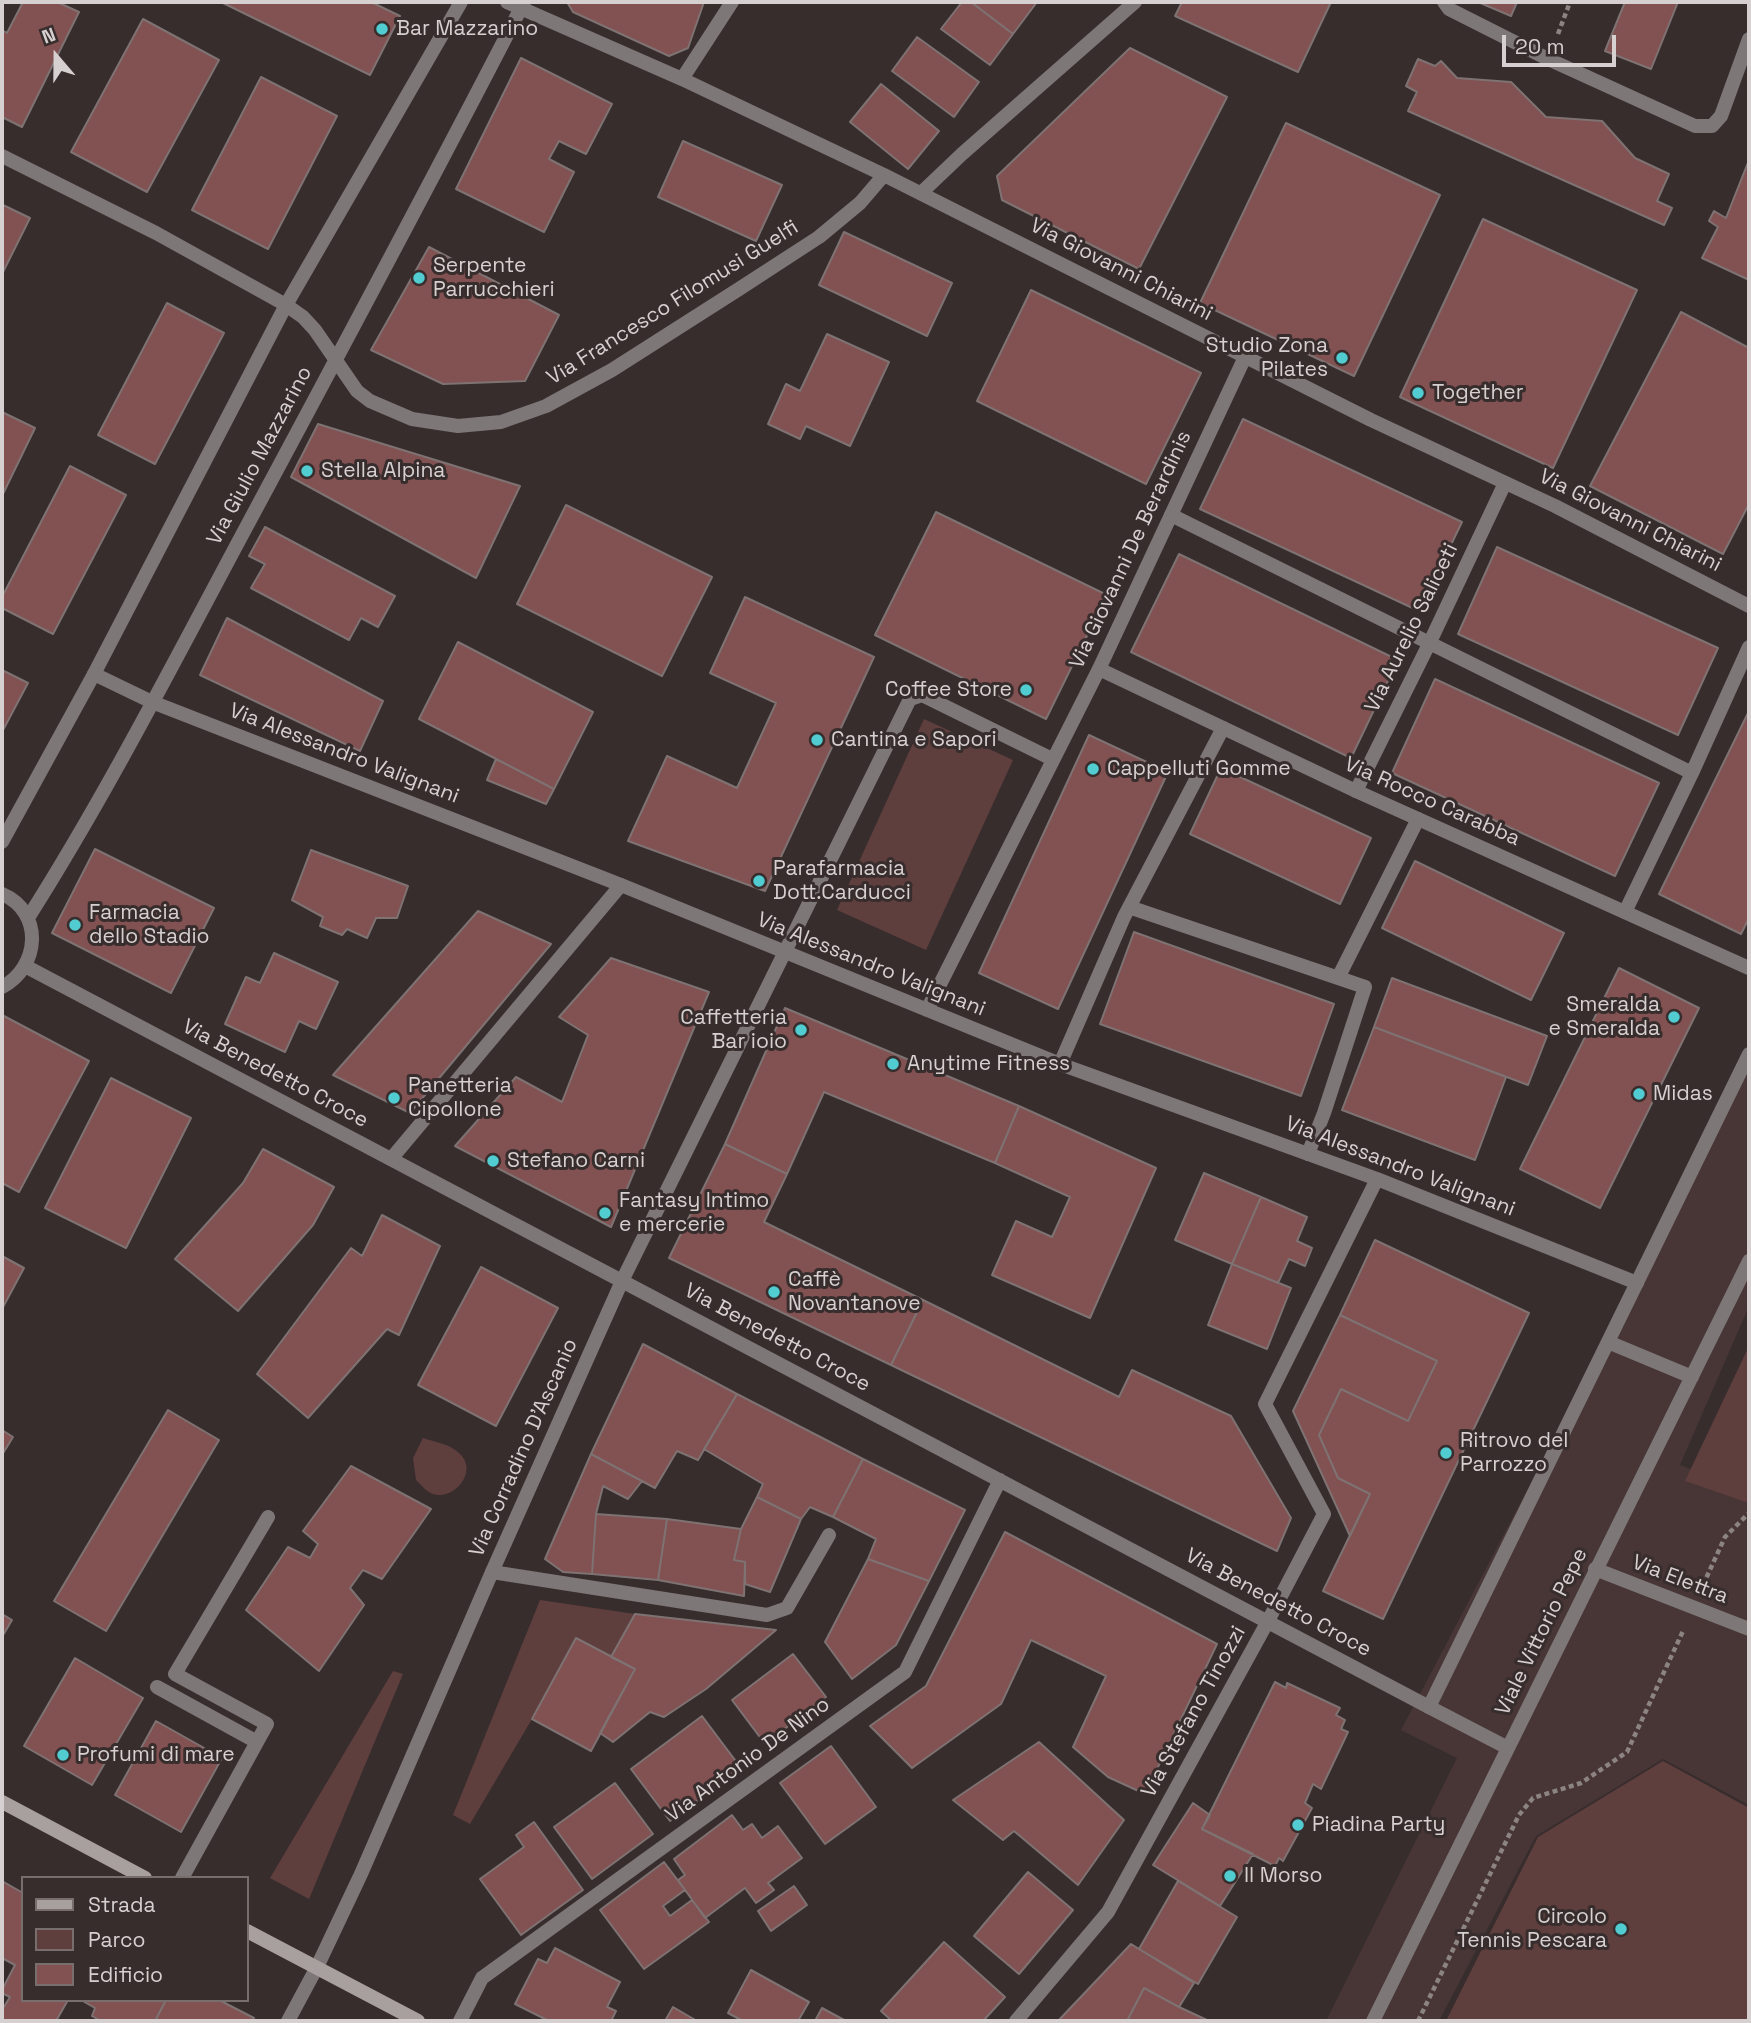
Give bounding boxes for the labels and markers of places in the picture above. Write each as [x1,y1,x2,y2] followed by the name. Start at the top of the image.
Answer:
[396,16,538,42] place label: Bar Mazzarino
[374,21,390,37] marker: Bar Mazzarino
[433,253,555,303] place label: Serpente Parrucchieri
[411,270,427,286] marker: Serpente Parrucchieri
[1206,333,1328,383] place label: Studio Zona Pilates
[1334,350,1350,366] marker: Studio Zona Pilates
[1432,380,1524,406] place label: Together
[1410,385,1426,401] marker: Together
[321,458,445,484] place label: Stella Alpina
[299,463,315,479] marker: Stella Alpina
[885,677,1012,703] place label: Coffee Store
[1018,682,1034,698] marker: Coffee Store
[831,727,997,753] place label: Cantina e Sapori
[809,732,825,748] marker: Cantina e Sapori
[1107,756,1291,782] place label: Cappelluti Gomme
[1085,761,1101,777] marker: Cappelluti Gomme
[773,856,911,906] place label: Parafarmacia Dott.Carducci
[751,873,767,889] marker: Parafarmacia Dott.Carducci
[89,900,210,950] place label: Farmacia dello Stadio
[67,917,83,933] marker: Farmacia dello Stadio
[1548,992,1660,1042] place label: Smeralda e Smeralda
[680,1005,787,1055] place label: Caffetteria Bar ioio
[1666,1009,1682,1025] marker: Smeralda e Smeralda
[793,1022,809,1038] marker: Caffetteria Bar ioio
[907,1051,1070,1077] place label: Anytime Fitness
[885,1056,901,1072] marker: Anytime Fitness
[408,1073,512,1123] place label: Panetteria Cipollone
[1653,1081,1713,1107] place label: Midas
[1631,1086,1647,1102] marker: Midas
[386,1090,402,1106] marker: Panetteria Cipollone
[507,1148,645,1174] place label: Stefano Carni
[485,1153,501,1169] marker: Stefano Carni
[619,1188,769,1238] place label: Fantasy Intimo e mercerie
[597,1205,613,1221] marker: Fantasy Intimo e mercerie
[788,1267,921,1317] place label: Caffè Novantanove
[766,1284,782,1300] marker: Caffè Novantanove
[1460,1428,1569,1478] place label: Ritrovo del Parrozzo
[1438,1445,1454,1461] marker: Ritrovo del Parrozzo
[77,1742,235,1768] place label: Profumi di mare
[55,1747,71,1763] marker: Profumi di mare
[1312,1812,1445,1838] place label: Piadina Party
[1290,1817,1306,1833] marker: Piadina Party
[1244,1863,1323,1889] place label: Il Morso
[1222,1868,1238,1884] marker: Il Morso
[1457,1904,1607,1954] place label: Circolo Tennis Pescara
[1613,1921,1629,1937] marker: Circolo Tennis Pescara

